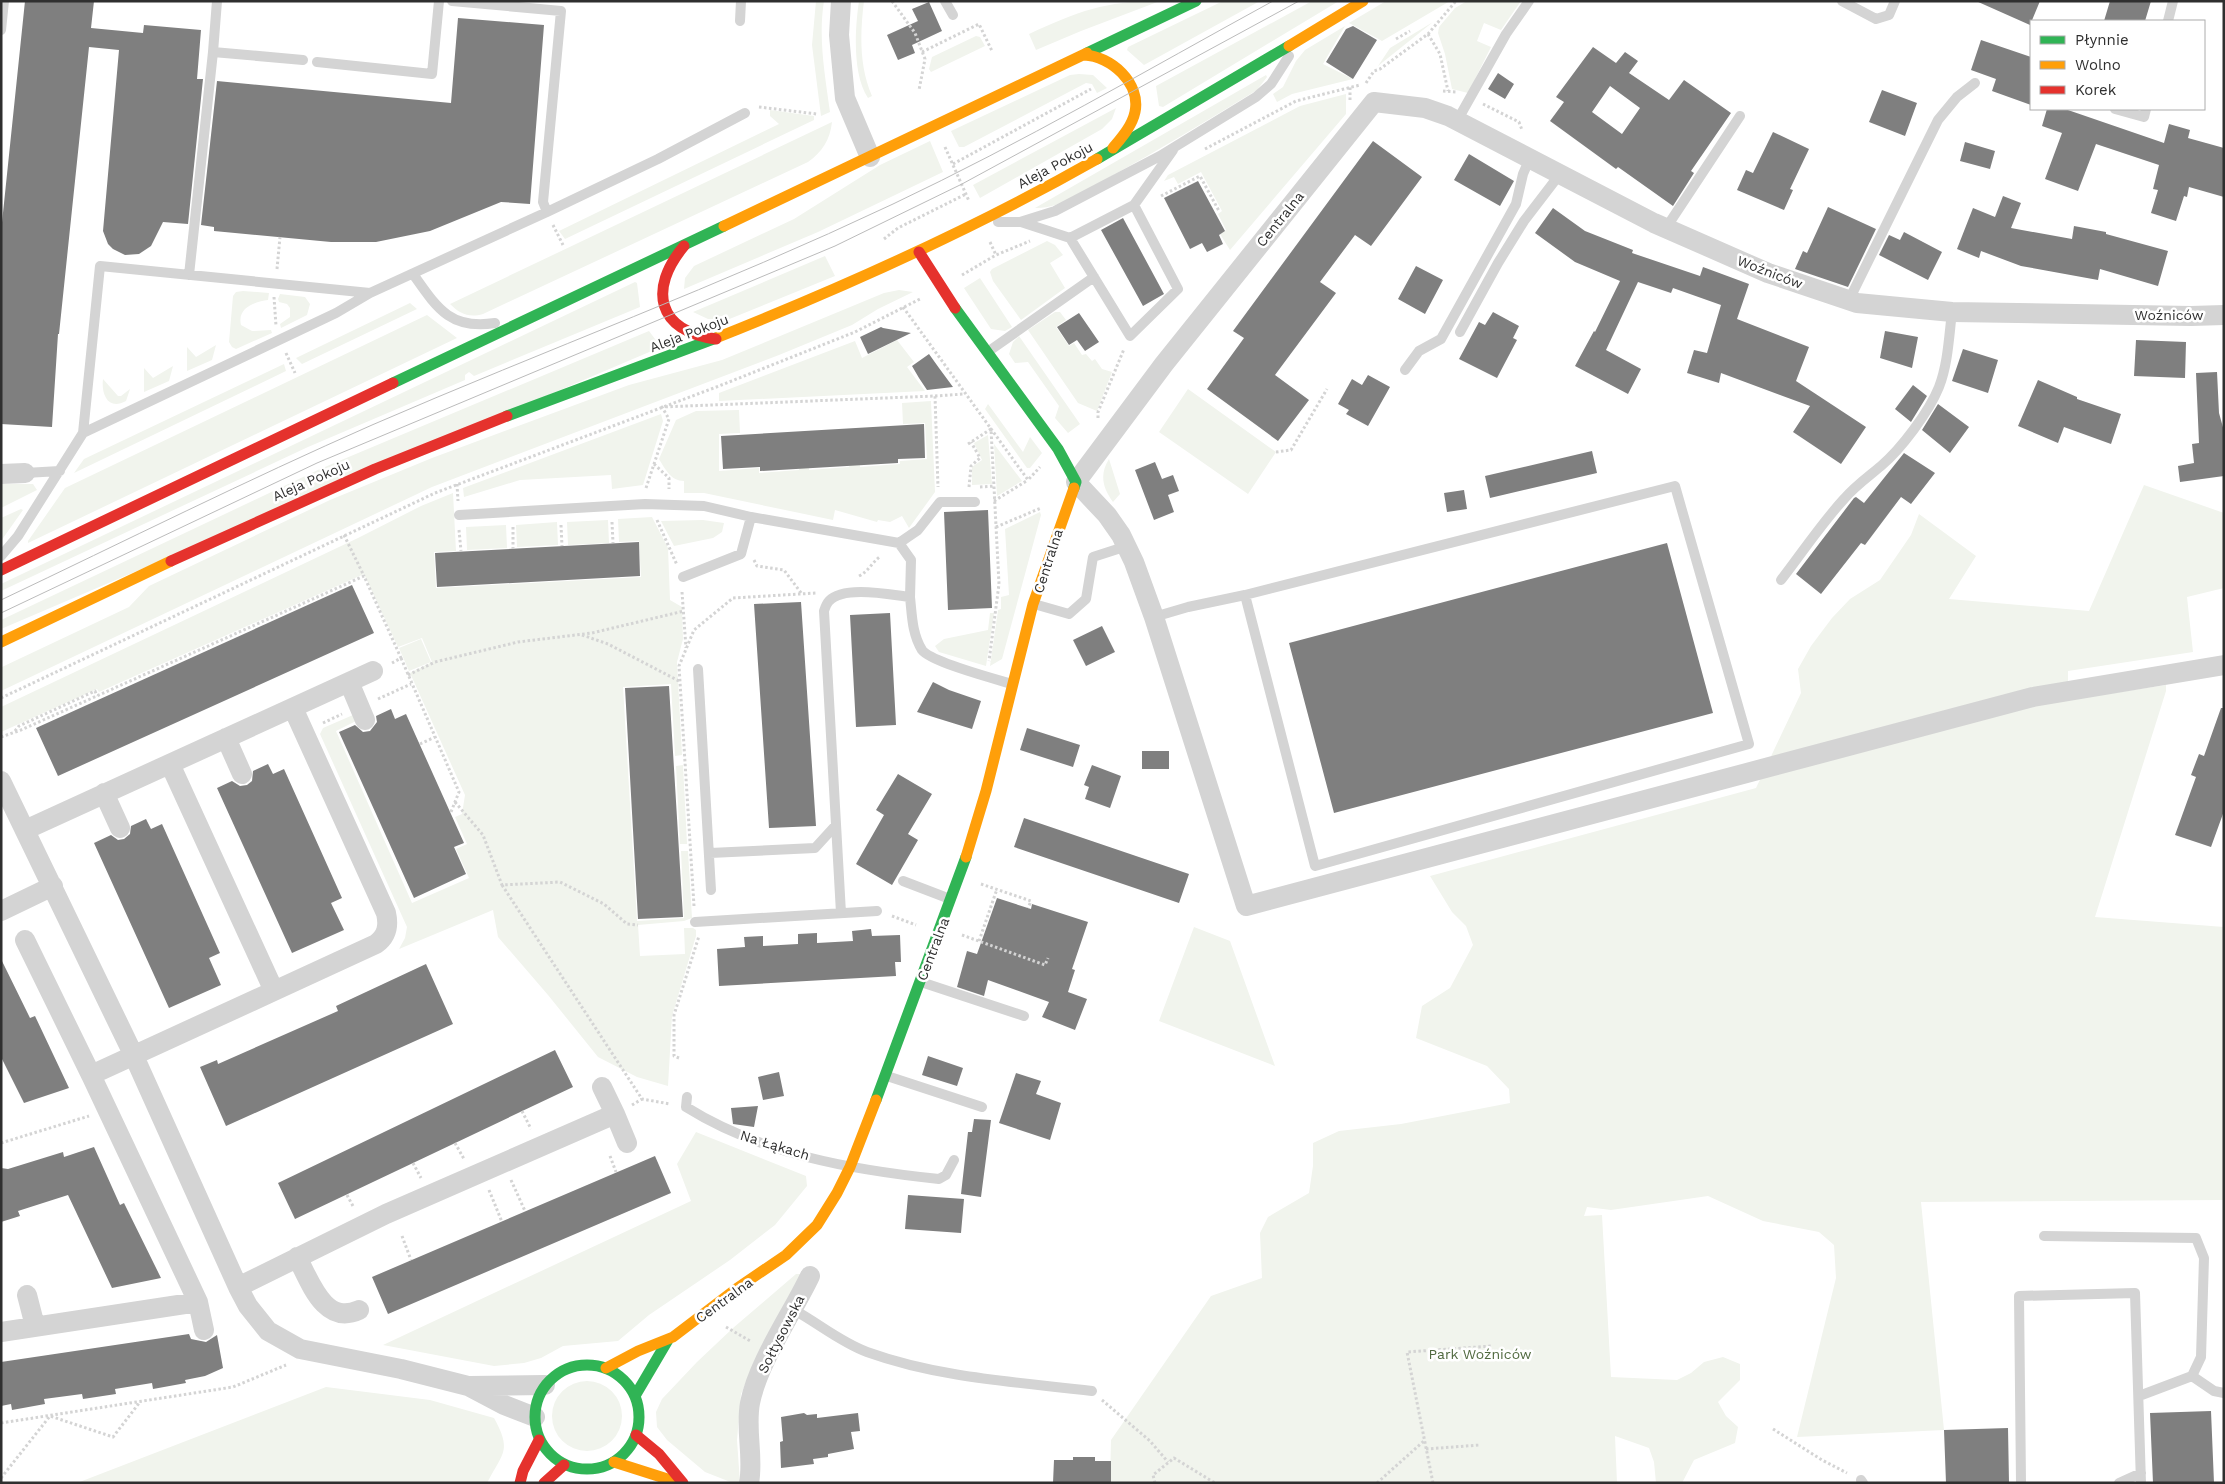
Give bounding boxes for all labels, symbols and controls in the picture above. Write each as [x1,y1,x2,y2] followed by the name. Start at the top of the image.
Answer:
[2030,20,2205,110] legend
[2075,31,2129,49] text: Płynnie
[2075,56,2121,74] text: Wolno
[2075,81,2117,99] text: Korek
[1015,138,1095,192] street label: Aleja Pokoju
[1253,188,1307,250] street label: Centralna
[1735,252,1805,292] street label: Woźniców
[2135,307,2204,323] street label: Woźniców
[647,311,731,355] street label: Aleja Pokoju
[270,456,352,504] street label: Aleja Pokoju
[1030,527,1066,595] street label: Centralna
[914,915,952,983] street label: Centralna
[738,1127,812,1163] street label: Na Łąkach
[692,1274,756,1326] street label: Centralna
[754,1292,808,1376] street label: Sołtysowska
[1428,1346,1532,1362] park label: Park Woźniców

